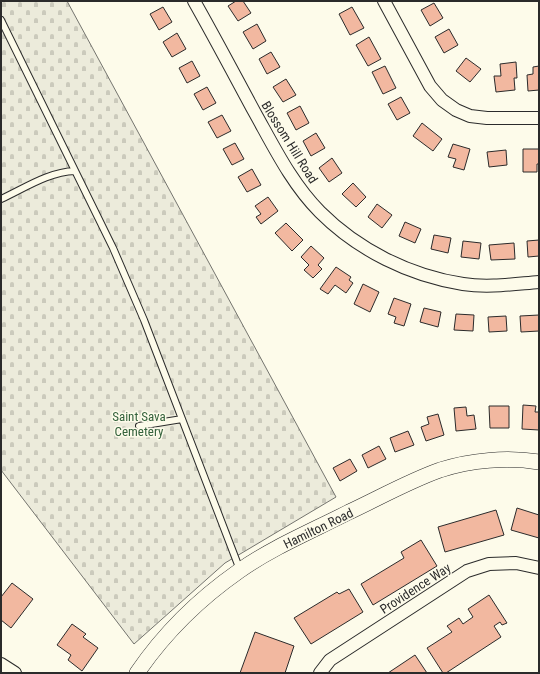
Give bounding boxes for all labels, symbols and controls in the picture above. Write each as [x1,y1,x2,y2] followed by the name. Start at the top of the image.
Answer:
[258,98,321,186] street label: Blossom Hill Road
[112,409,166,439] park label: Saint Sava Cemetery
[281,505,356,552] street label: Hamilton Road
[377,560,454,617] street label: Providence Way

